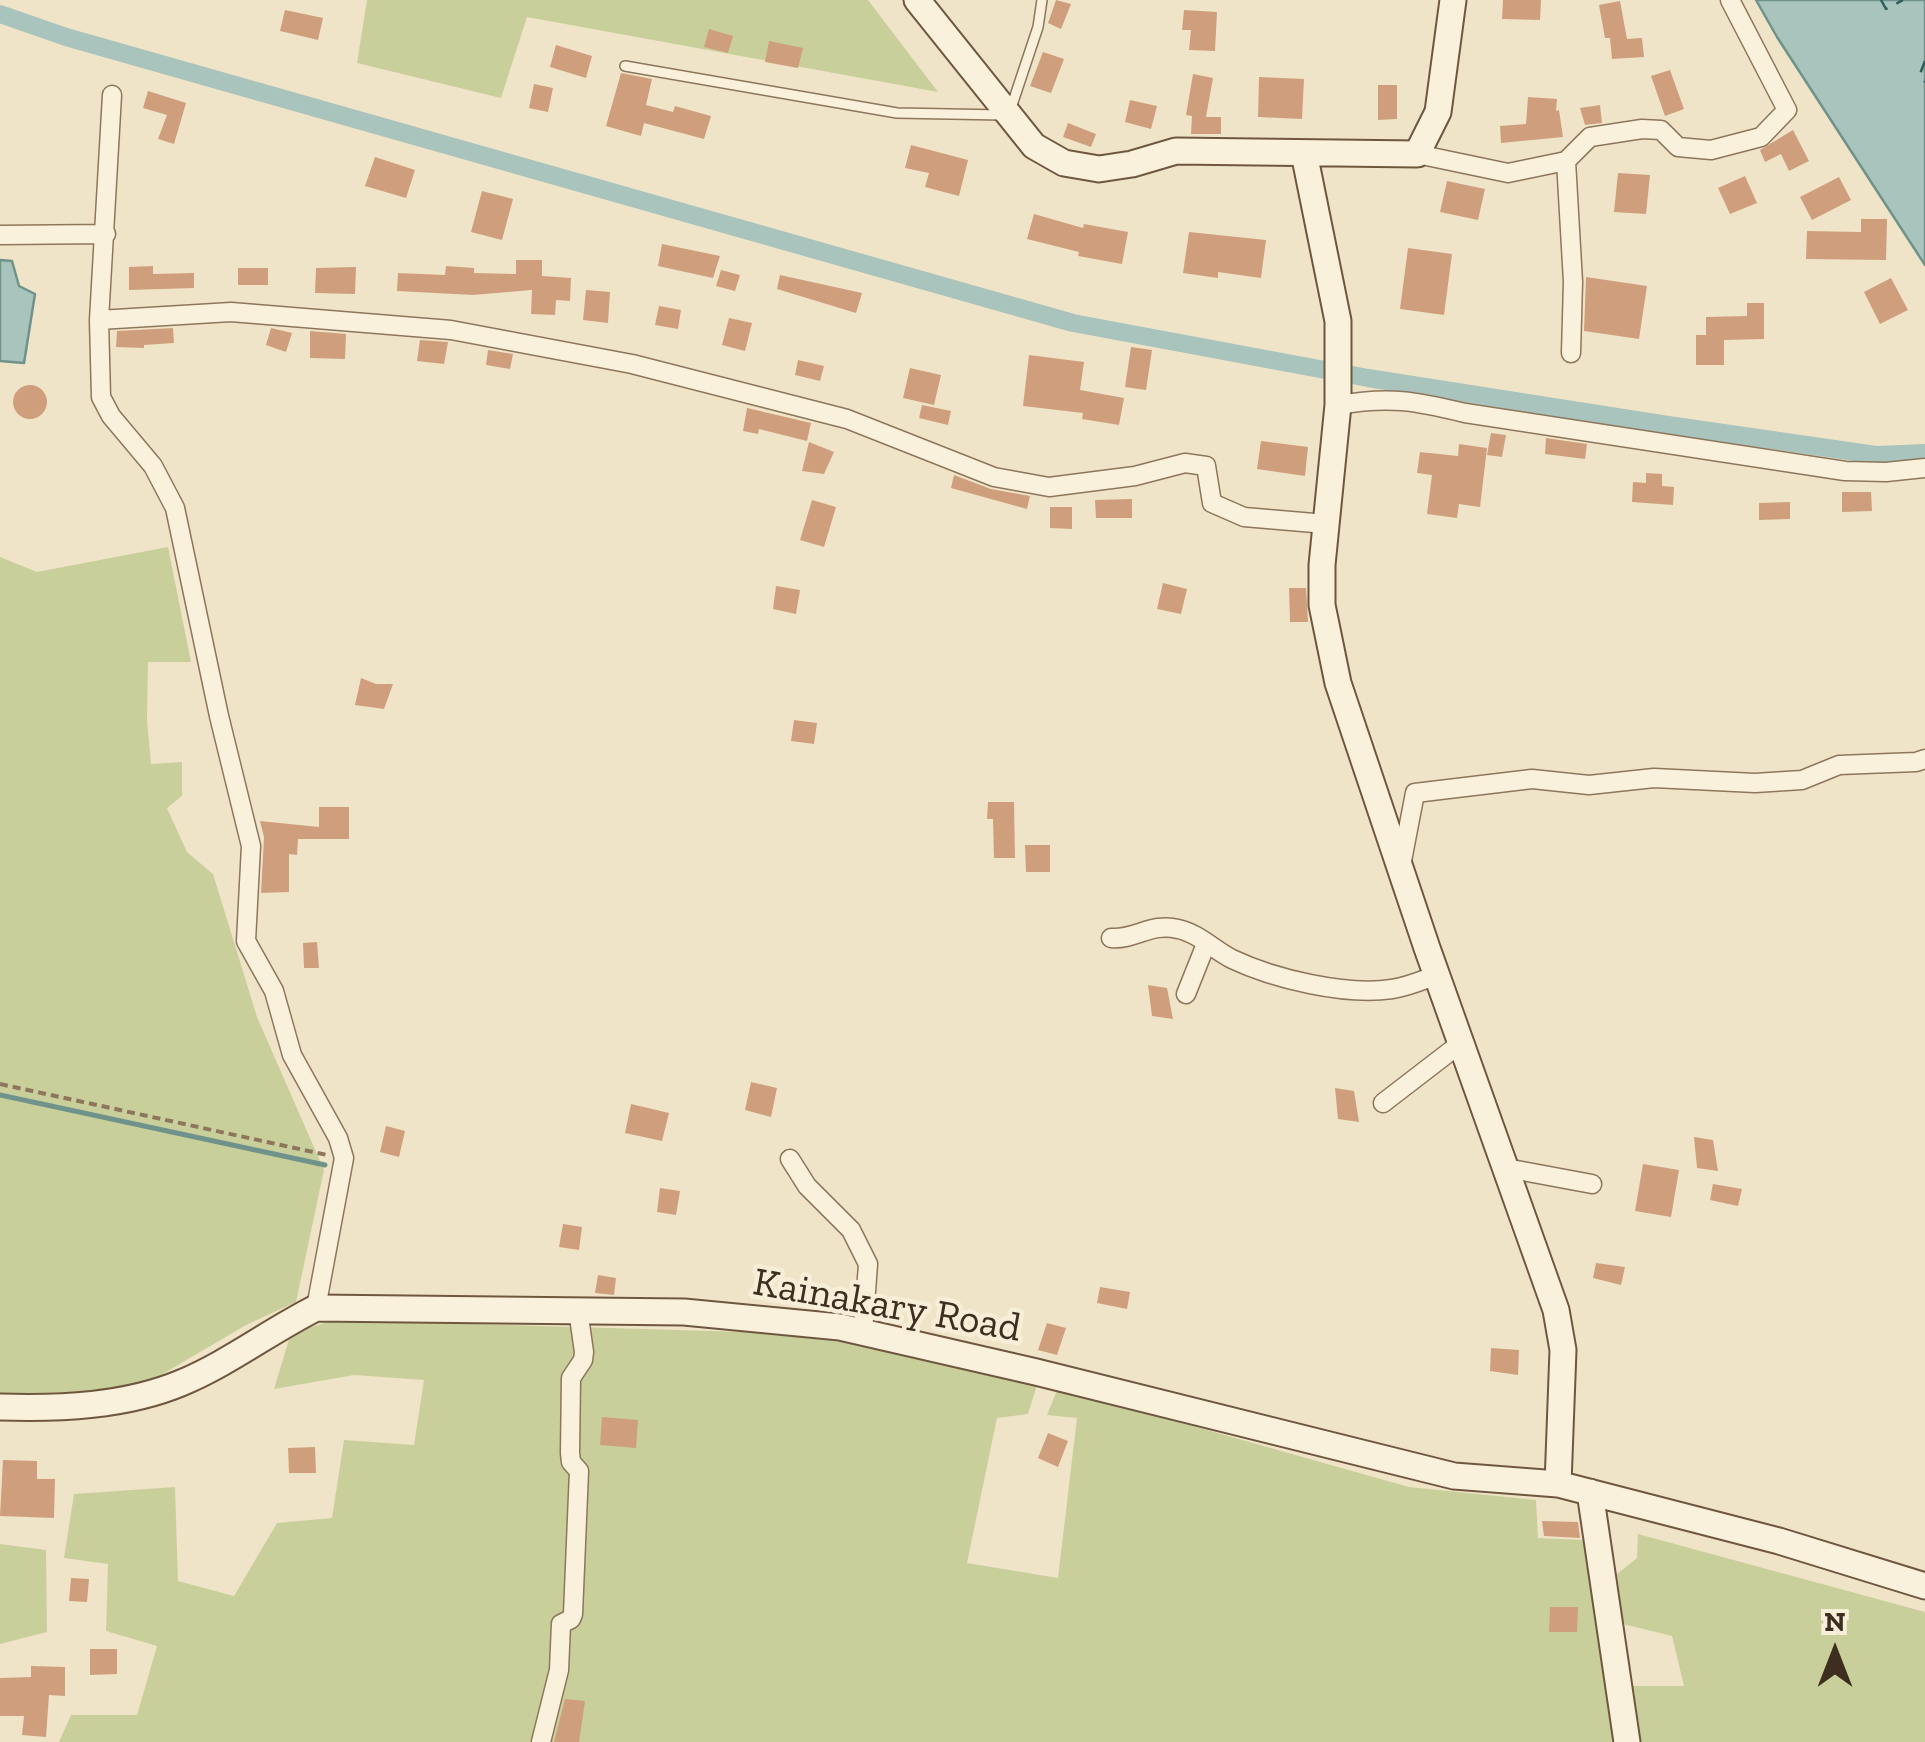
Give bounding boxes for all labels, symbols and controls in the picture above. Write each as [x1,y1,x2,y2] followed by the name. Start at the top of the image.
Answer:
[749,1259,1025,1353] street label: Kainakary Road
[1785,1602,1885,1702] north arrow
[1824,1605,1846,1638] text: N

